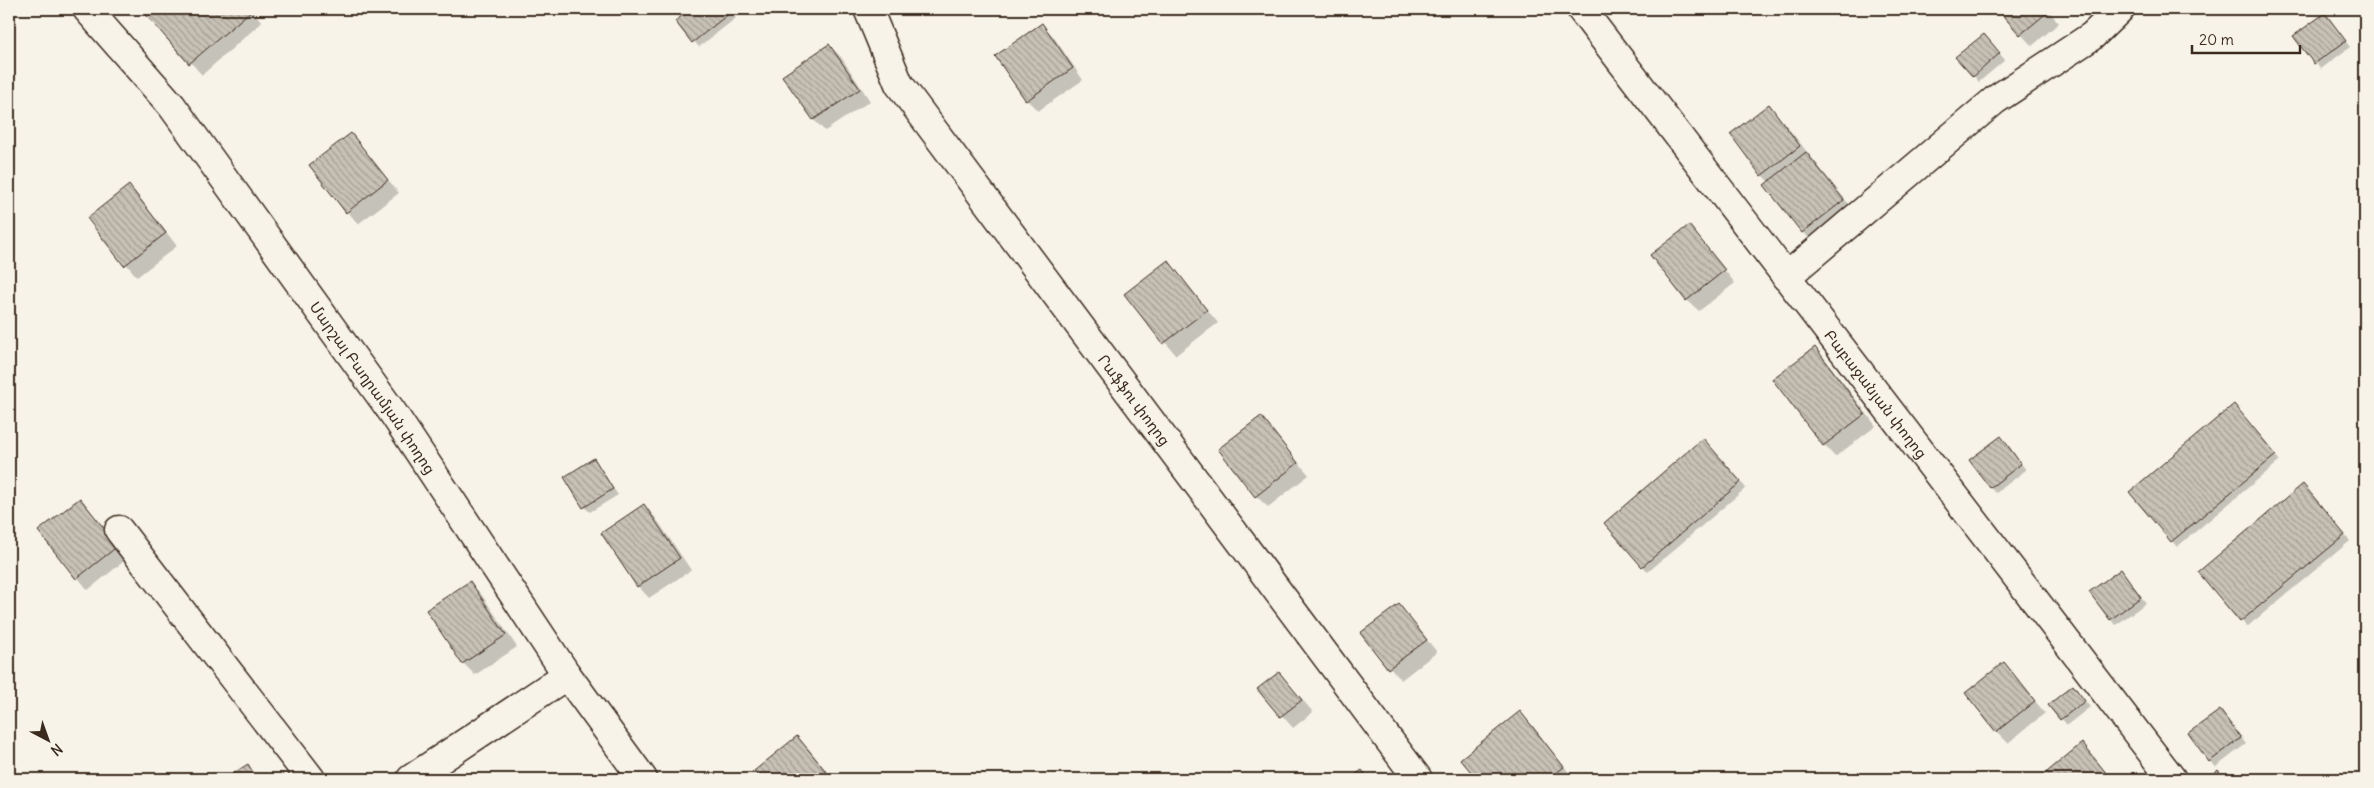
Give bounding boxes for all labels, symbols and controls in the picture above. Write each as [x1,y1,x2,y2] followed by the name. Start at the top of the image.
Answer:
[2192,22,2299,54] scale bar
[2199,30,2234,49] text: 20 m
[306,297,440,477] street label: Մարշալ Բաղրամյան փողոց
[1821,325,1932,462] street label: Բաբաջանյան փողոց
[1094,350,1175,449] street label: Րաֆֆու փողոց
[22,716,72,766] north arrow
[47,740,66,760] text: N

